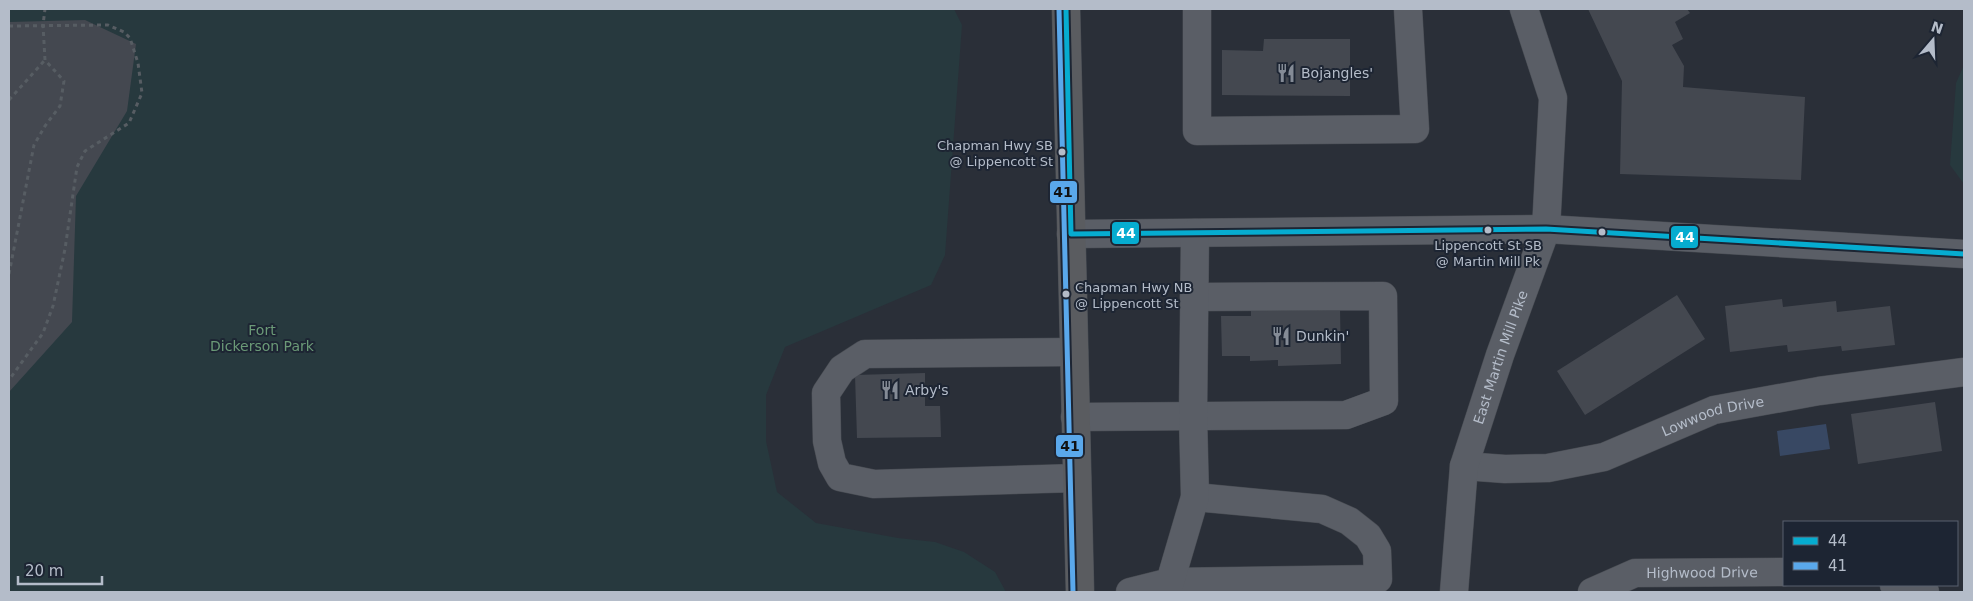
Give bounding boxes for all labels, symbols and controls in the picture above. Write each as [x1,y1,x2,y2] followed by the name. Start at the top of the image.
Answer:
[1908,15,1958,65] north arrow
[1929,18,1945,37] text: N
[1275,62,1297,84] restaurant icon: Bojangles'
[1301,65,1373,81] place label: Bojangles'
[937,138,1053,169] place label: Chapman Hwy SB @ Lippencott St
[1057,147,1067,157] marker: Chapman Hwy SB @ Lippencott St
[1049,180,1078,204] line badge: 41
[1053,184,1073,200] text: 41
[1111,221,1140,245] line badge: 44
[1116,225,1136,241] text: 44
[1483,225,1493,235] marker: Lippencott St SB @ Martin Mill Pk
[1670,225,1699,249] line badge: 44
[1597,227,1607,237] unlabelled marker
[1675,229,1695,245] text: 44
[1434,238,1542,269] place label: Lippencott St SB @ Martin Mill Pk
[1075,280,1192,311] place label: Chapman Hwy NB @ Lippencott St
[1470,288,1531,426] street label: East Martin Mill Pike
[1061,289,1071,299] marker: Chapman Hwy NB @ Lippencott St
[210,322,315,354] park label: Fort Dickerson Park
[1270,325,1292,347] restaurant icon: Dunkin'
[1296,328,1349,344] place label: Dunkin'
[879,379,901,401] restaurant icon: Arby's
[905,382,949,398] place label: Arby's
[1659,393,1765,439] street label: Lowwood Drive
[1055,434,1084,458] line badge: 41
[1060,438,1080,454] text: 41
[1783,521,1958,586] legend
[1828,532,1847,550] text: 44
[18,554,101,586] scale bar
[1828,557,1847,575] text: 41
[25,562,63,580] text: 20 m
[1646,564,1758,581] street label: Highwood Drive

